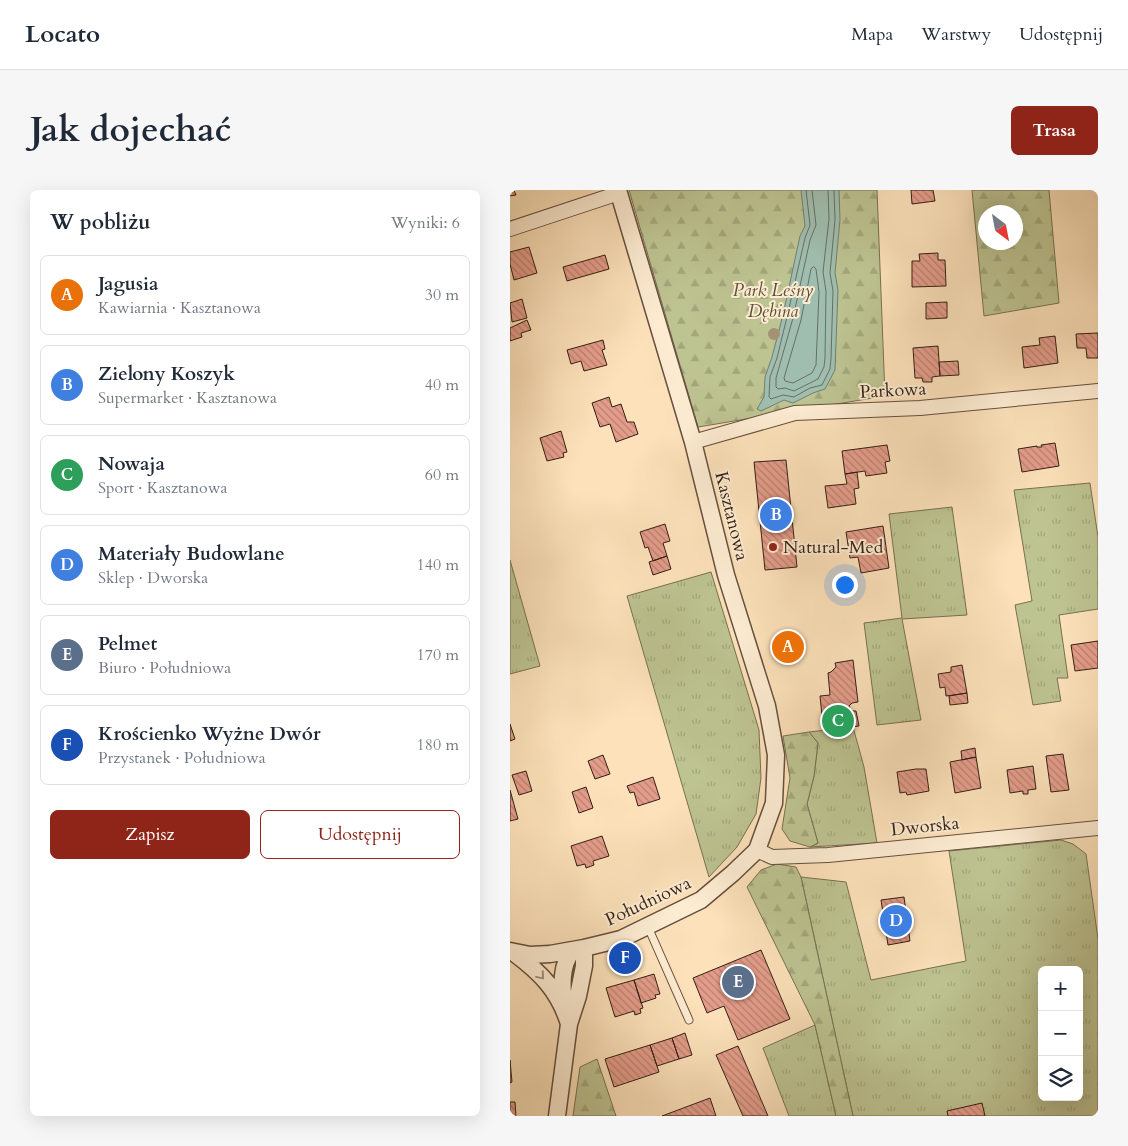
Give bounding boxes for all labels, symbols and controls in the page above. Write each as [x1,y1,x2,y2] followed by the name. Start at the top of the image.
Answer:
[25,18,100,51] text: Locato
[851,22,893,47] text: Mapa
[921,22,991,47] text: Warstwy
[1019,22,1103,47] text: Udostępnij
[30,106,231,154] text: Jak dojechać
[1011,106,1098,155] button: Trasa
[978,205,1023,250] north arrow
[50,208,151,237] text: W pobliżu
[391,212,460,234] text: Wyniki: 6
[98,271,158,297] text: Jagusia
[733,278,813,324] park label: Park Leśny Dębina
[61,284,73,306] text: A
[425,284,459,306] text: 30 m
[98,297,261,319] text: Kawiarnia · Kasztanowa
[98,361,235,387] text: Zielony Koszyk
[61,374,73,396] text: B
[425,374,459,396] text: 40 m
[859,376,927,405] street label: Parkowa
[98,387,277,409] text: Supermarket · Kasztanowa
[98,451,165,477] text: Nowaja
[61,464,73,486] text: C
[425,464,459,486] text: 60 m
[708,469,755,563] street label: Kasztanowa
[98,477,228,499] text: Sport · Kasztanowa
[760,496,792,534] pin: B
[783,535,884,560] place label: Natural-Med
[98,541,285,567] text: Materiały Budowlane
[767,541,779,553] marker: Natural-Med
[60,554,74,576] text: D
[417,554,459,576] text: 140 m
[98,567,208,589] text: Sklep · Dworska
[832,572,858,598] your location
[772,628,804,666] pin: A
[98,631,157,657] text: Pelmet
[62,644,72,666] text: E
[417,644,459,666] text: 170 m
[98,657,231,679] text: Biuro · Południowa
[822,702,854,740] pin: C
[98,721,321,747] text: Krościenko Wyżne Dwór
[62,734,72,756] text: F
[417,734,459,756] text: 180 m
[98,747,266,769] text: Przystanek · Południowa
[50,810,250,859] button: Zapisz
[260,810,460,859] button: Udostępnij
[890,810,961,843] street label: Dworska
[601,871,695,932] street label: Południowa
[880,902,912,940] pin: D
[609,939,641,977] pin: F
[722,963,754,1001] pin: E
[1038,966,1083,1101] map controls
[1038,966,1083,1011] button: +
[536,971,545,980] one-way arrow
[1038,1011,1083,1056] button: −
[1038,1056,1083,1101] button: layers

